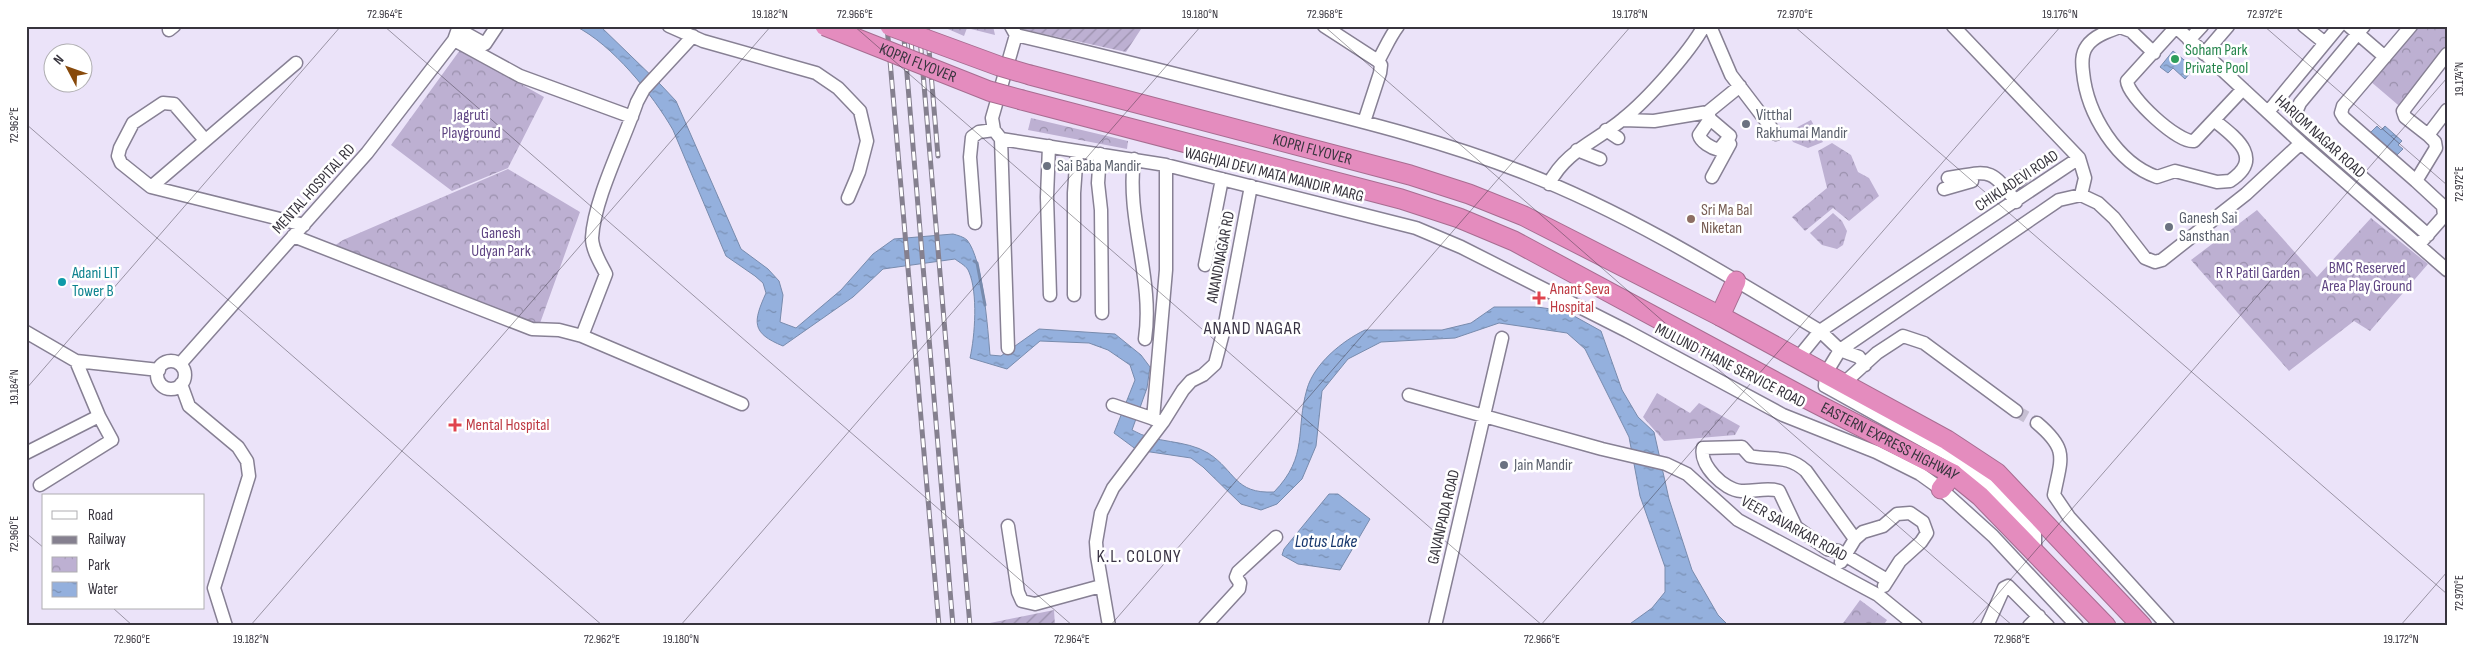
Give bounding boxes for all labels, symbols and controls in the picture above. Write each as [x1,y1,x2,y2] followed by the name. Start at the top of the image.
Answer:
[367,7,403,22] text: 72.964°E
[752,7,788,22] text: 19.182°N
[837,7,873,22] text: 72.966°E
[1182,7,1218,22] text: 19.180°N
[1307,7,1343,22] text: 72.968°E
[1612,7,1648,22] text: 19.178°N
[1777,7,1813,22] text: 72.970°E
[2042,7,2078,22] text: 19.176°N
[2247,7,2283,22] text: 72.972°E
[877,39,959,87] street label: KOPRI FLYOVER
[2185,41,2248,78] place label: Soham Park Private Pool
[42,42,92,92] north arrow
[50,51,67,68] text: N
[2169,53,2181,65] marker: Soham Park Private Pool
[2452,62,2467,96] text: 19.174°N
[2271,91,2369,183] street label: HARIOM NAGAR ROAD
[441,106,501,143] park label: Jagruti Playground
[1756,106,1848,143] place label: Vitthal Rakhumai Mandir
[7,107,22,143] text: 72.962°E
[1740,118,1752,130] marker: Vitthal Rakhumai Mandir
[1271,130,1354,169] street label: KOPRI FLYOVER
[269,140,359,238] street label: MENTAL HOSPITAL RD
[1182,143,1366,207] street label: WAGHJAI DEVI MATA MANDIR MARG
[1972,146,2062,216] street label: CHIKLADEVI ROAD
[1057,157,1141,176] place label: Sai Baba Mandir
[1041,160,1053,172] marker: Sai Baba Mandir
[2452,166,2467,202] text: 72.972°E
[1701,201,1752,238] place label: Sri Ma Bal Niketan
[2179,209,2237,246] place label: Ganesh Sai Sansthan
[1203,210,1239,305] street label: ANANDNAGAR RD
[1685,213,1697,225] marker: Sri Ma Bal Niketan
[2163,221,2175,233] marker: Ganesh Sai Sansthan
[471,224,531,261] park label: Ganesh Udyan Park
[2321,259,2412,296] park label: BMC Reserved Area Play Ground
[71,264,120,301] place label: Adani LIT Tower B
[2216,264,2300,283] park label: R R Patil Garden
[56,276,68,288] marker: Adani LIT Tower B
[1549,280,1610,317] place label: Anant Seva Hospital
[1532,291,1546,305] marker: Anant Seva Hospital
[1203,318,1302,339] district label: ANAND NAGAR
[1652,320,1808,412] street label: MULUND THANE SERVICE ROAD
[7,369,22,405] text: 19.184°N
[1818,398,1963,484] street label: EASTERN EXPRESS HIGHWAY
[466,416,549,435] place label: Mental Hospital
[448,418,462,432] marker: Mental Hospital
[1513,456,1573,475] place label: Jain Mandir
[1498,459,1510,471] marker: Jain Mandir
[1424,468,1464,566] street label: GAVANPADA ROAD
[1738,492,1850,566] street label: VEER SAVARKAR ROAD
[42,494,205,610] legend
[88,506,113,525] text: Road
[7,516,22,552] text: 72.960°E
[88,530,126,549] text: Railway
[1295,531,1357,552] water label: Lotus Lake
[1096,546,1182,567] district label: K.L. COLONY
[88,556,110,575] text: Park
[2452,575,2467,611] text: 72.970°E
[88,580,119,599] text: Water
[114,632,150,647] text: 72.960°E
[233,632,269,647] text: 19.182°N
[584,632,620,647] text: 72.962°E
[663,632,699,647] text: 19.180°N
[1054,632,1090,647] text: 72.964°E
[1524,632,1560,647] text: 72.966°E
[1994,632,2030,647] text: 72.968°E
[2383,632,2419,647] text: 19.172°N

